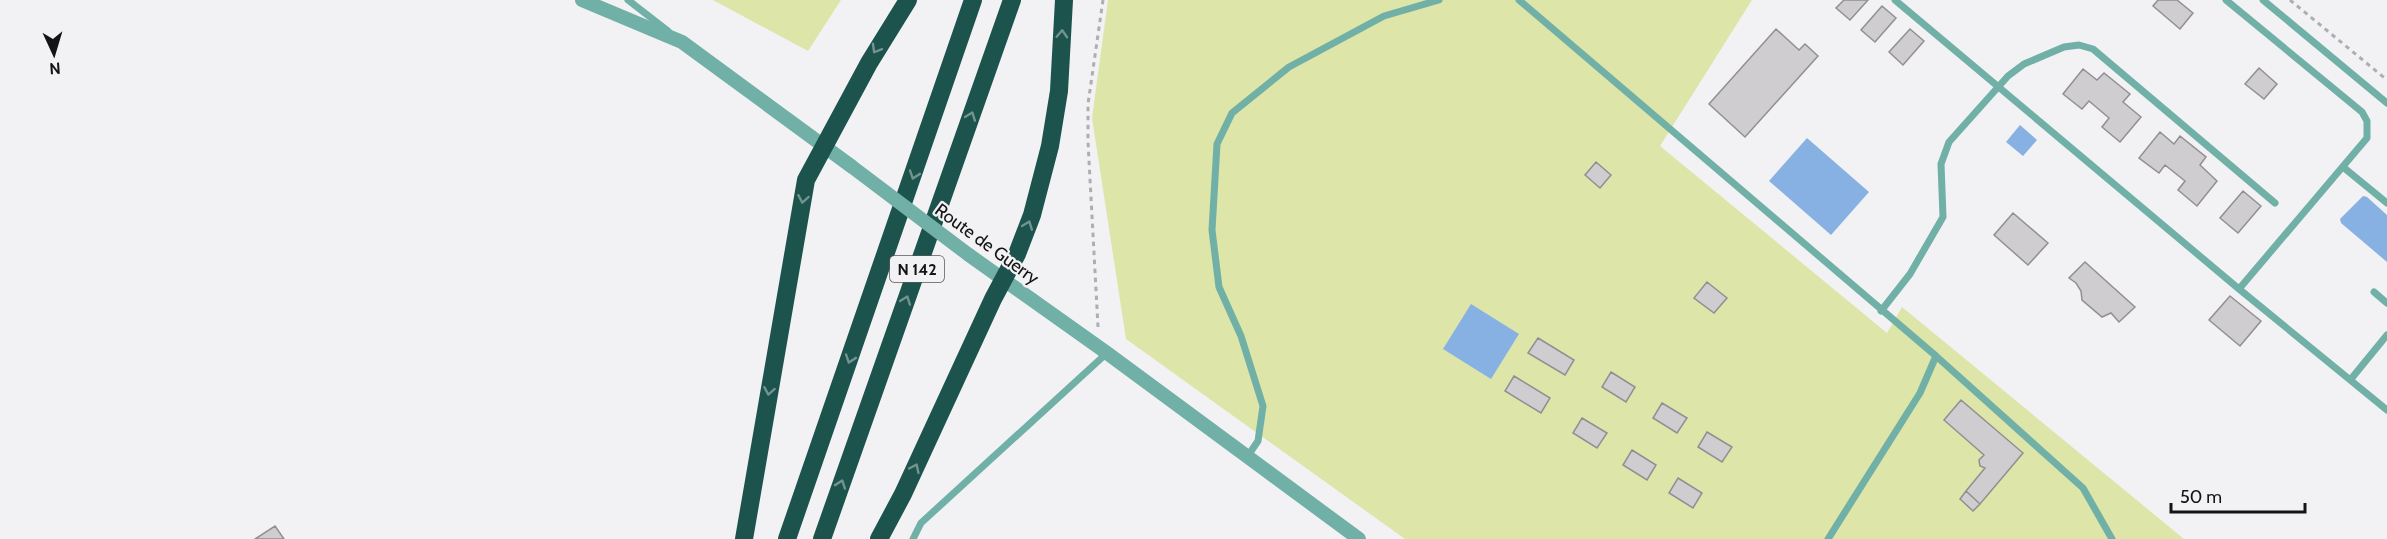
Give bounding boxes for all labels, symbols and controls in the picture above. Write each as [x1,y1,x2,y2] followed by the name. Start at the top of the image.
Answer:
[24,24,84,84] north arrow
[1055,29,1068,38] one-way arrow
[872,43,884,53] one-way arrow
[49,59,61,78] text: N
[964,111,977,122] one-way arrow
[908,169,921,179] one-way arrow
[797,194,810,204] one-way arrow
[931,199,1043,289] street label: Route de Guerry
[1021,220,1033,231] one-way arrow
[890,256,944,282] road number: N 142
[899,295,912,306] one-way arrow
[845,353,858,364] one-way arrow
[764,387,776,396] one-way arrow
[908,463,920,474] one-way arrow
[2171,476,2304,514] scale bar
[834,479,847,490] one-way arrow
[2180,486,2222,508] text: 50 m

